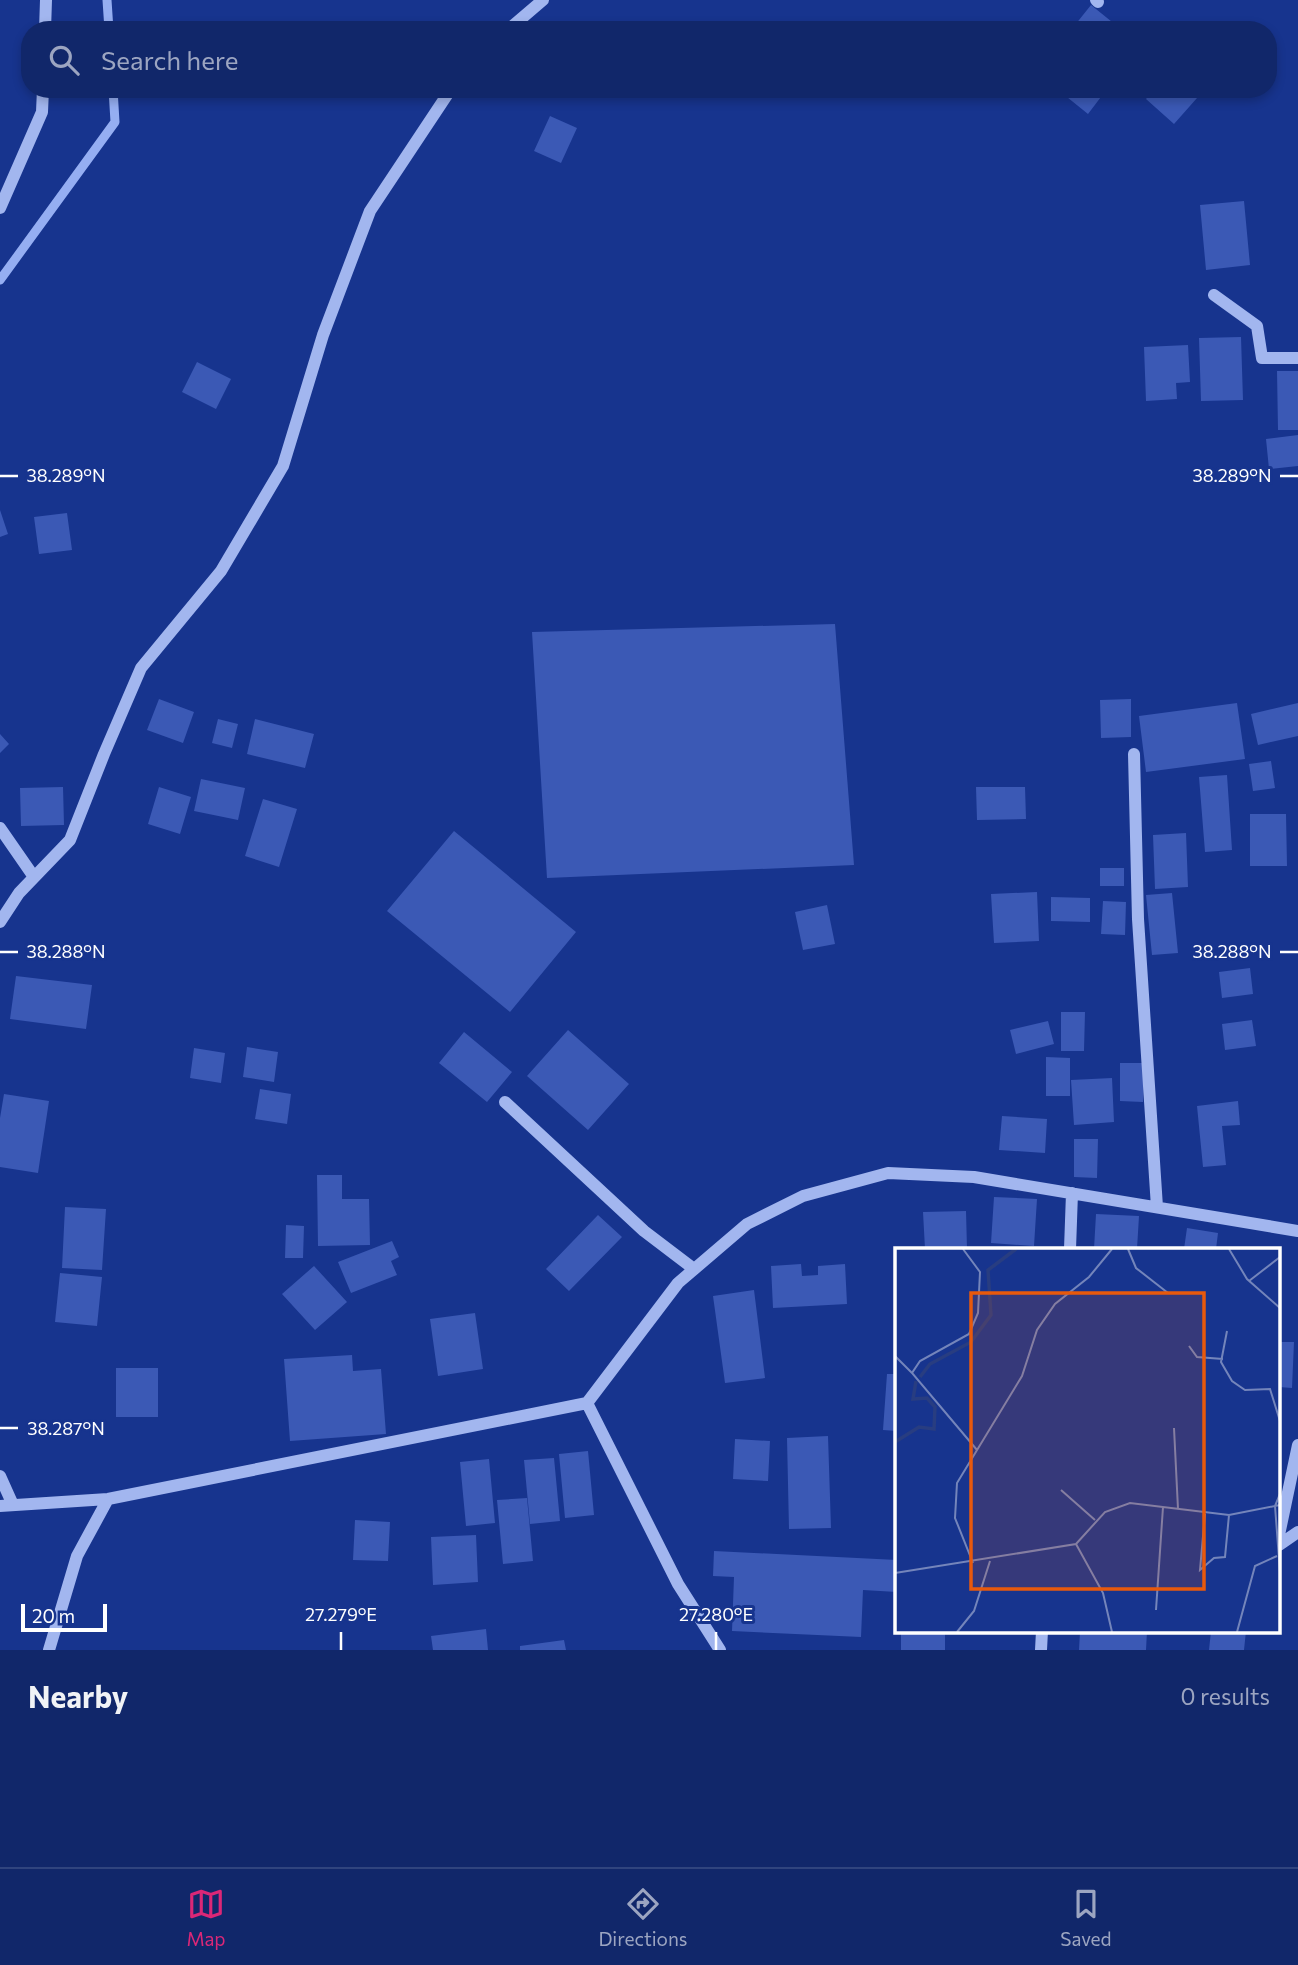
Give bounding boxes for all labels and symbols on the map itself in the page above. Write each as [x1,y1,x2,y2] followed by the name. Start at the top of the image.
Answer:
[27,464,105,486] text: 38.289°N
[1193,464,1271,486] text: 38.289°N
[27,940,105,962] text: 38.288°N
[1193,940,1271,962] text: 38.288°N
[895,1248,1280,1632] inset map
[27,1417,105,1439] text: 38.287°N
[21,1601,107,1633] scale bar
[305,1603,377,1625] text: 27.279°E
[679,1603,753,1625] text: 27.280°E

